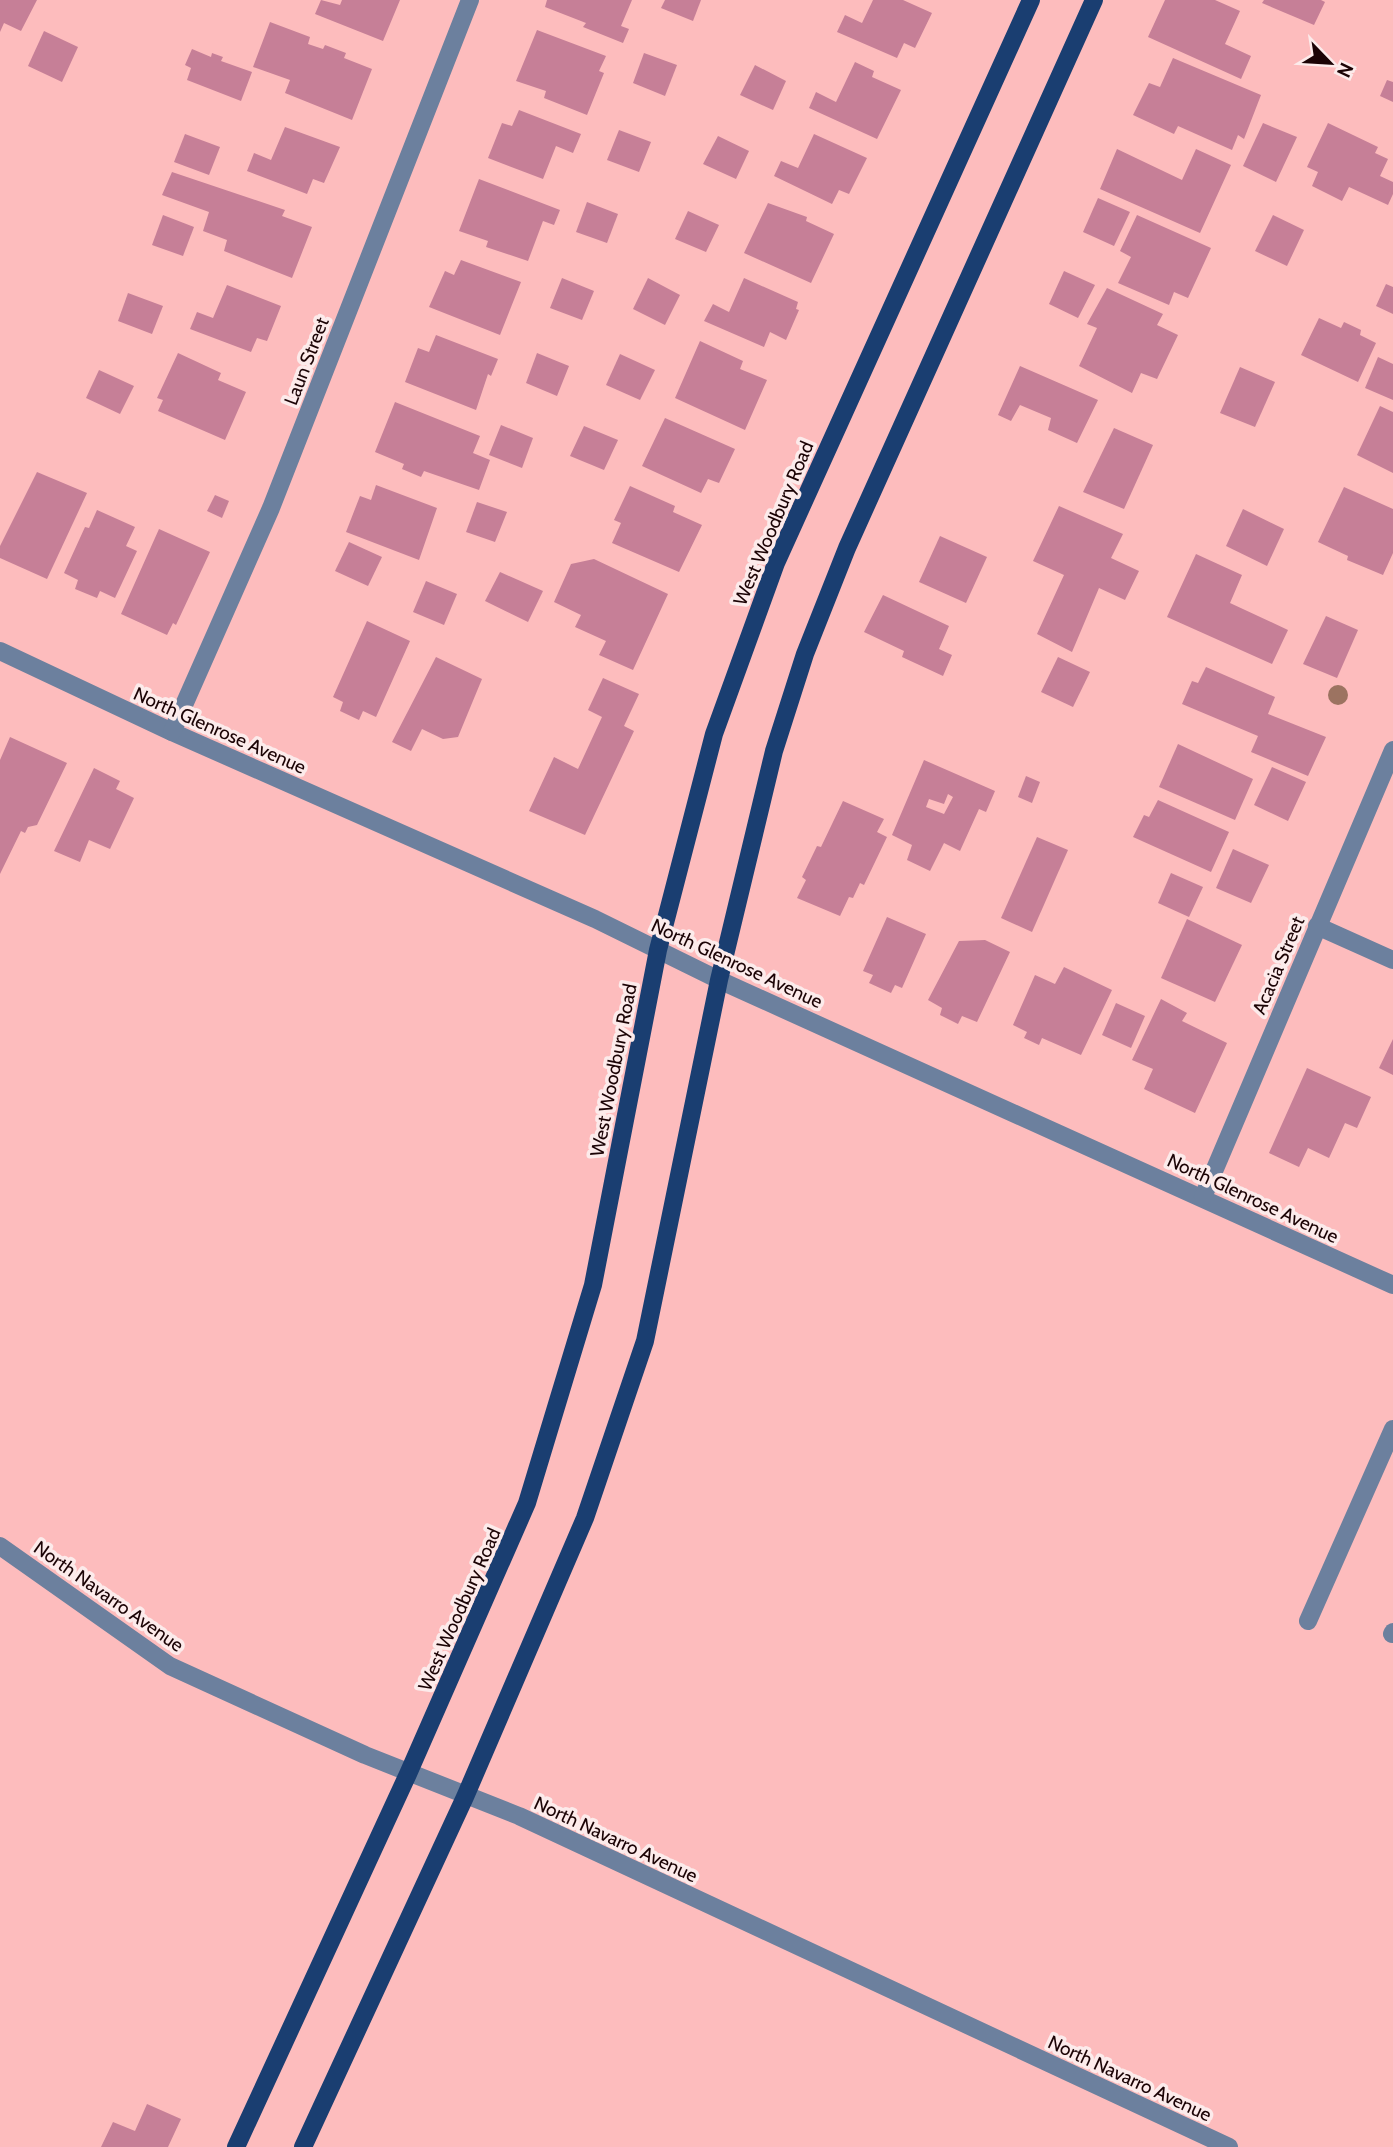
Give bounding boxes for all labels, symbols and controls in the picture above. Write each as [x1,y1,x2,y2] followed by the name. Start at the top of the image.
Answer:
[1295,28,1365,98] north arrow
[1332,59,1358,81] text: N
[279,313,334,408] street label: Laun Street
[729,438,818,609] street label: West Woodbury Road
[130,682,310,779] street label: North Glenrose Avenue
[1248,912,1310,1018] street label: Acacia Street
[648,914,826,1013] street label: North Glenrose Avenue
[585,982,642,1159] street label: West Woodbury Road
[1164,1149,1342,1248] street label: North Glenrose Avenue
[413,1524,506,1694] street label: West Woodbury Road
[29,1536,188,1657] street label: North Navarro Avenue
[530,1792,701,1888] street label: North Navarro Avenue
[1044,2031,1215,2127] street label: North Navarro Avenue

